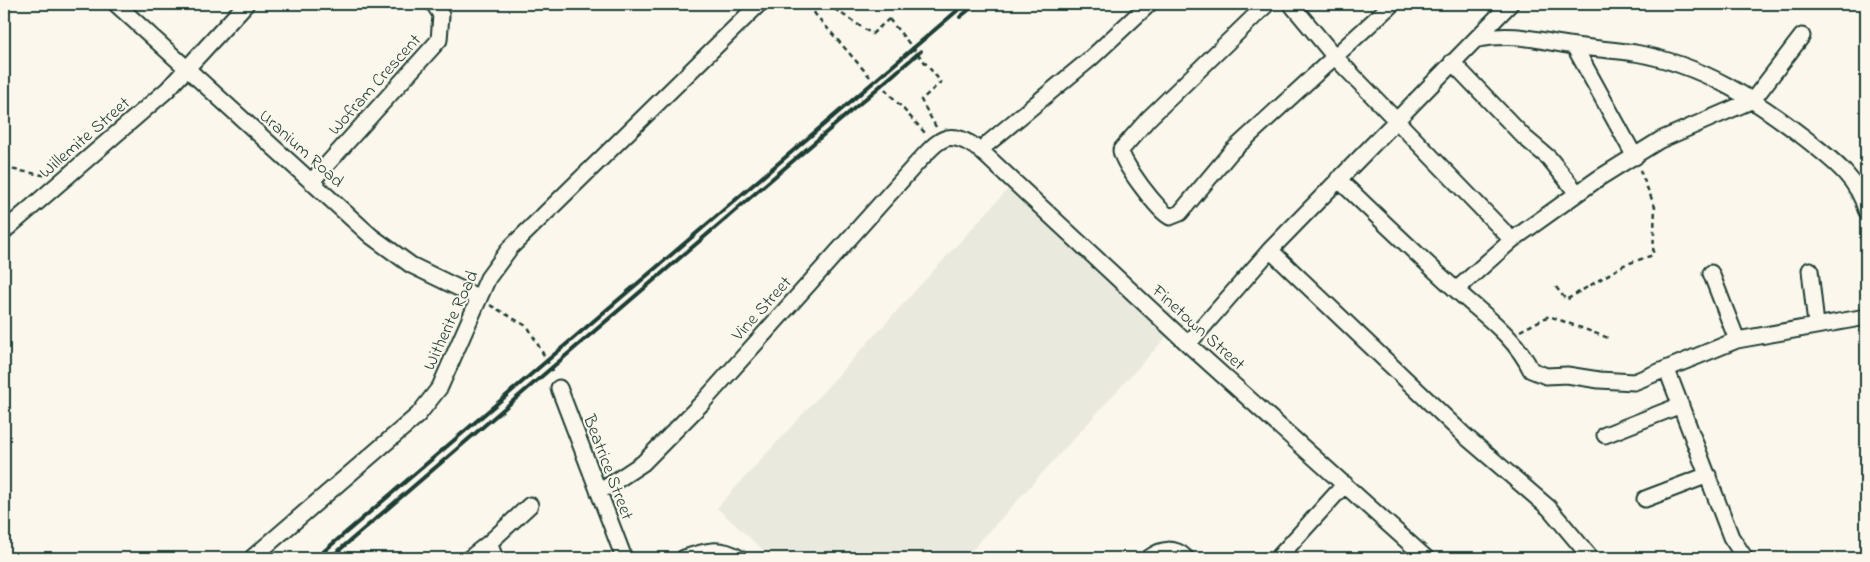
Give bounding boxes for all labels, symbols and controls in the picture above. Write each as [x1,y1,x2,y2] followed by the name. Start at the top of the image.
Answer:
[323,29,428,142] street label: Wofram Crescent
[34,92,137,186] street label: Willemite Street
[252,104,349,195] street label: Uranium Road
[417,267,486,375] street label: Witherite Road
[726,271,799,348] street label: Vine Street
[1144,279,1250,378] street label: Finetown Street
[575,410,639,524] street label: Beatrice Street

